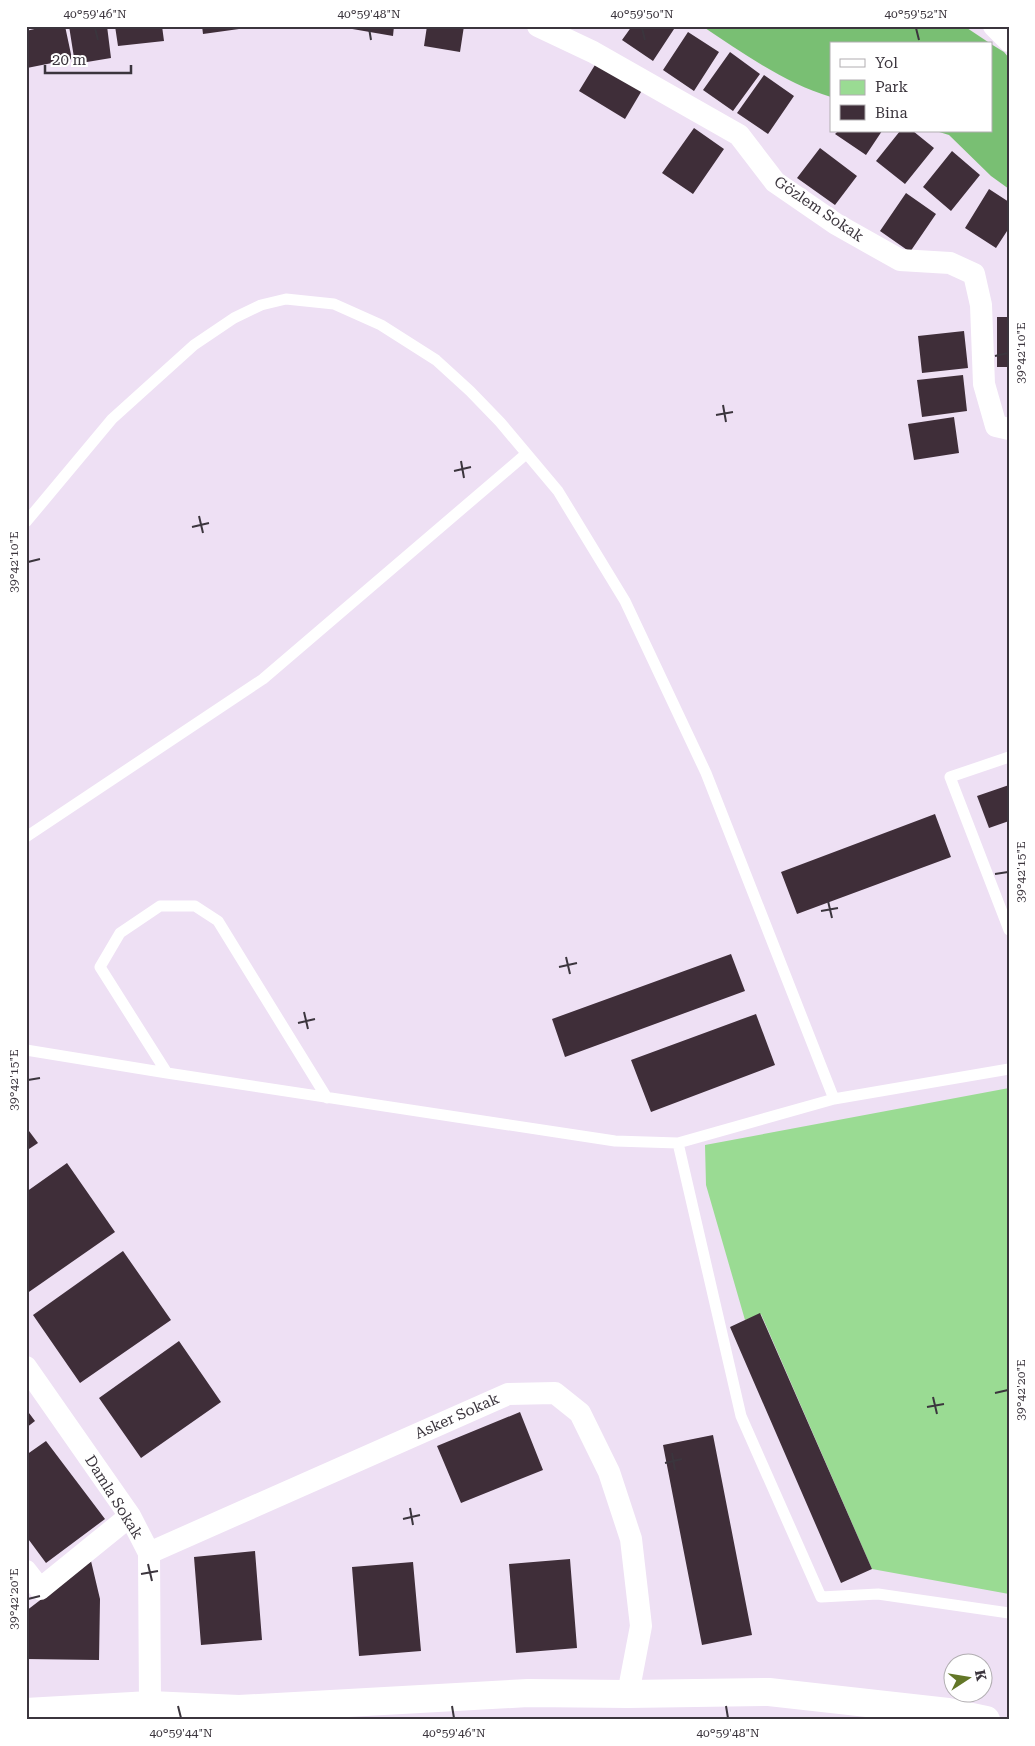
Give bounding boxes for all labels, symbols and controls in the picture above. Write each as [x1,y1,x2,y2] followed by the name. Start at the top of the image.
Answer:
[63,7,127,21] text: 40°59'46"N
[337,7,401,21] text: 40°59'48"N
[610,7,674,21] text: 40°59'50"N
[884,7,948,21] text: 40°59'52"N
[45,42,131,74] scale bar
[830,42,992,132] legend
[52,51,87,69] text: 20 m
[875,54,898,72] text: Yol
[875,78,909,96] text: Park
[875,104,908,122] text: Bina
[771,172,868,246] street label: Gözlem Sokak
[1014,322,1028,384] text: 39°42'10"E
[7,531,21,593] text: 39°42'10"E
[1014,841,1028,903] text: 39°42'15"E
[7,1049,21,1111] text: 39°42'15"E
[1014,1359,1028,1421] text: 39°42'20"E
[412,1389,502,1443] street label: Asker Sokak
[81,1452,147,1543] street label: Damla Sokak
[7,1568,21,1630] text: 39°42'20"E
[942,1654,992,1704] north arrow
[972,1668,990,1682] text: K
[149,1726,213,1740] text: 40°59'44"N
[422,1726,486,1740] text: 40°59'46"N
[696,1726,760,1740] text: 40°59'48"N

